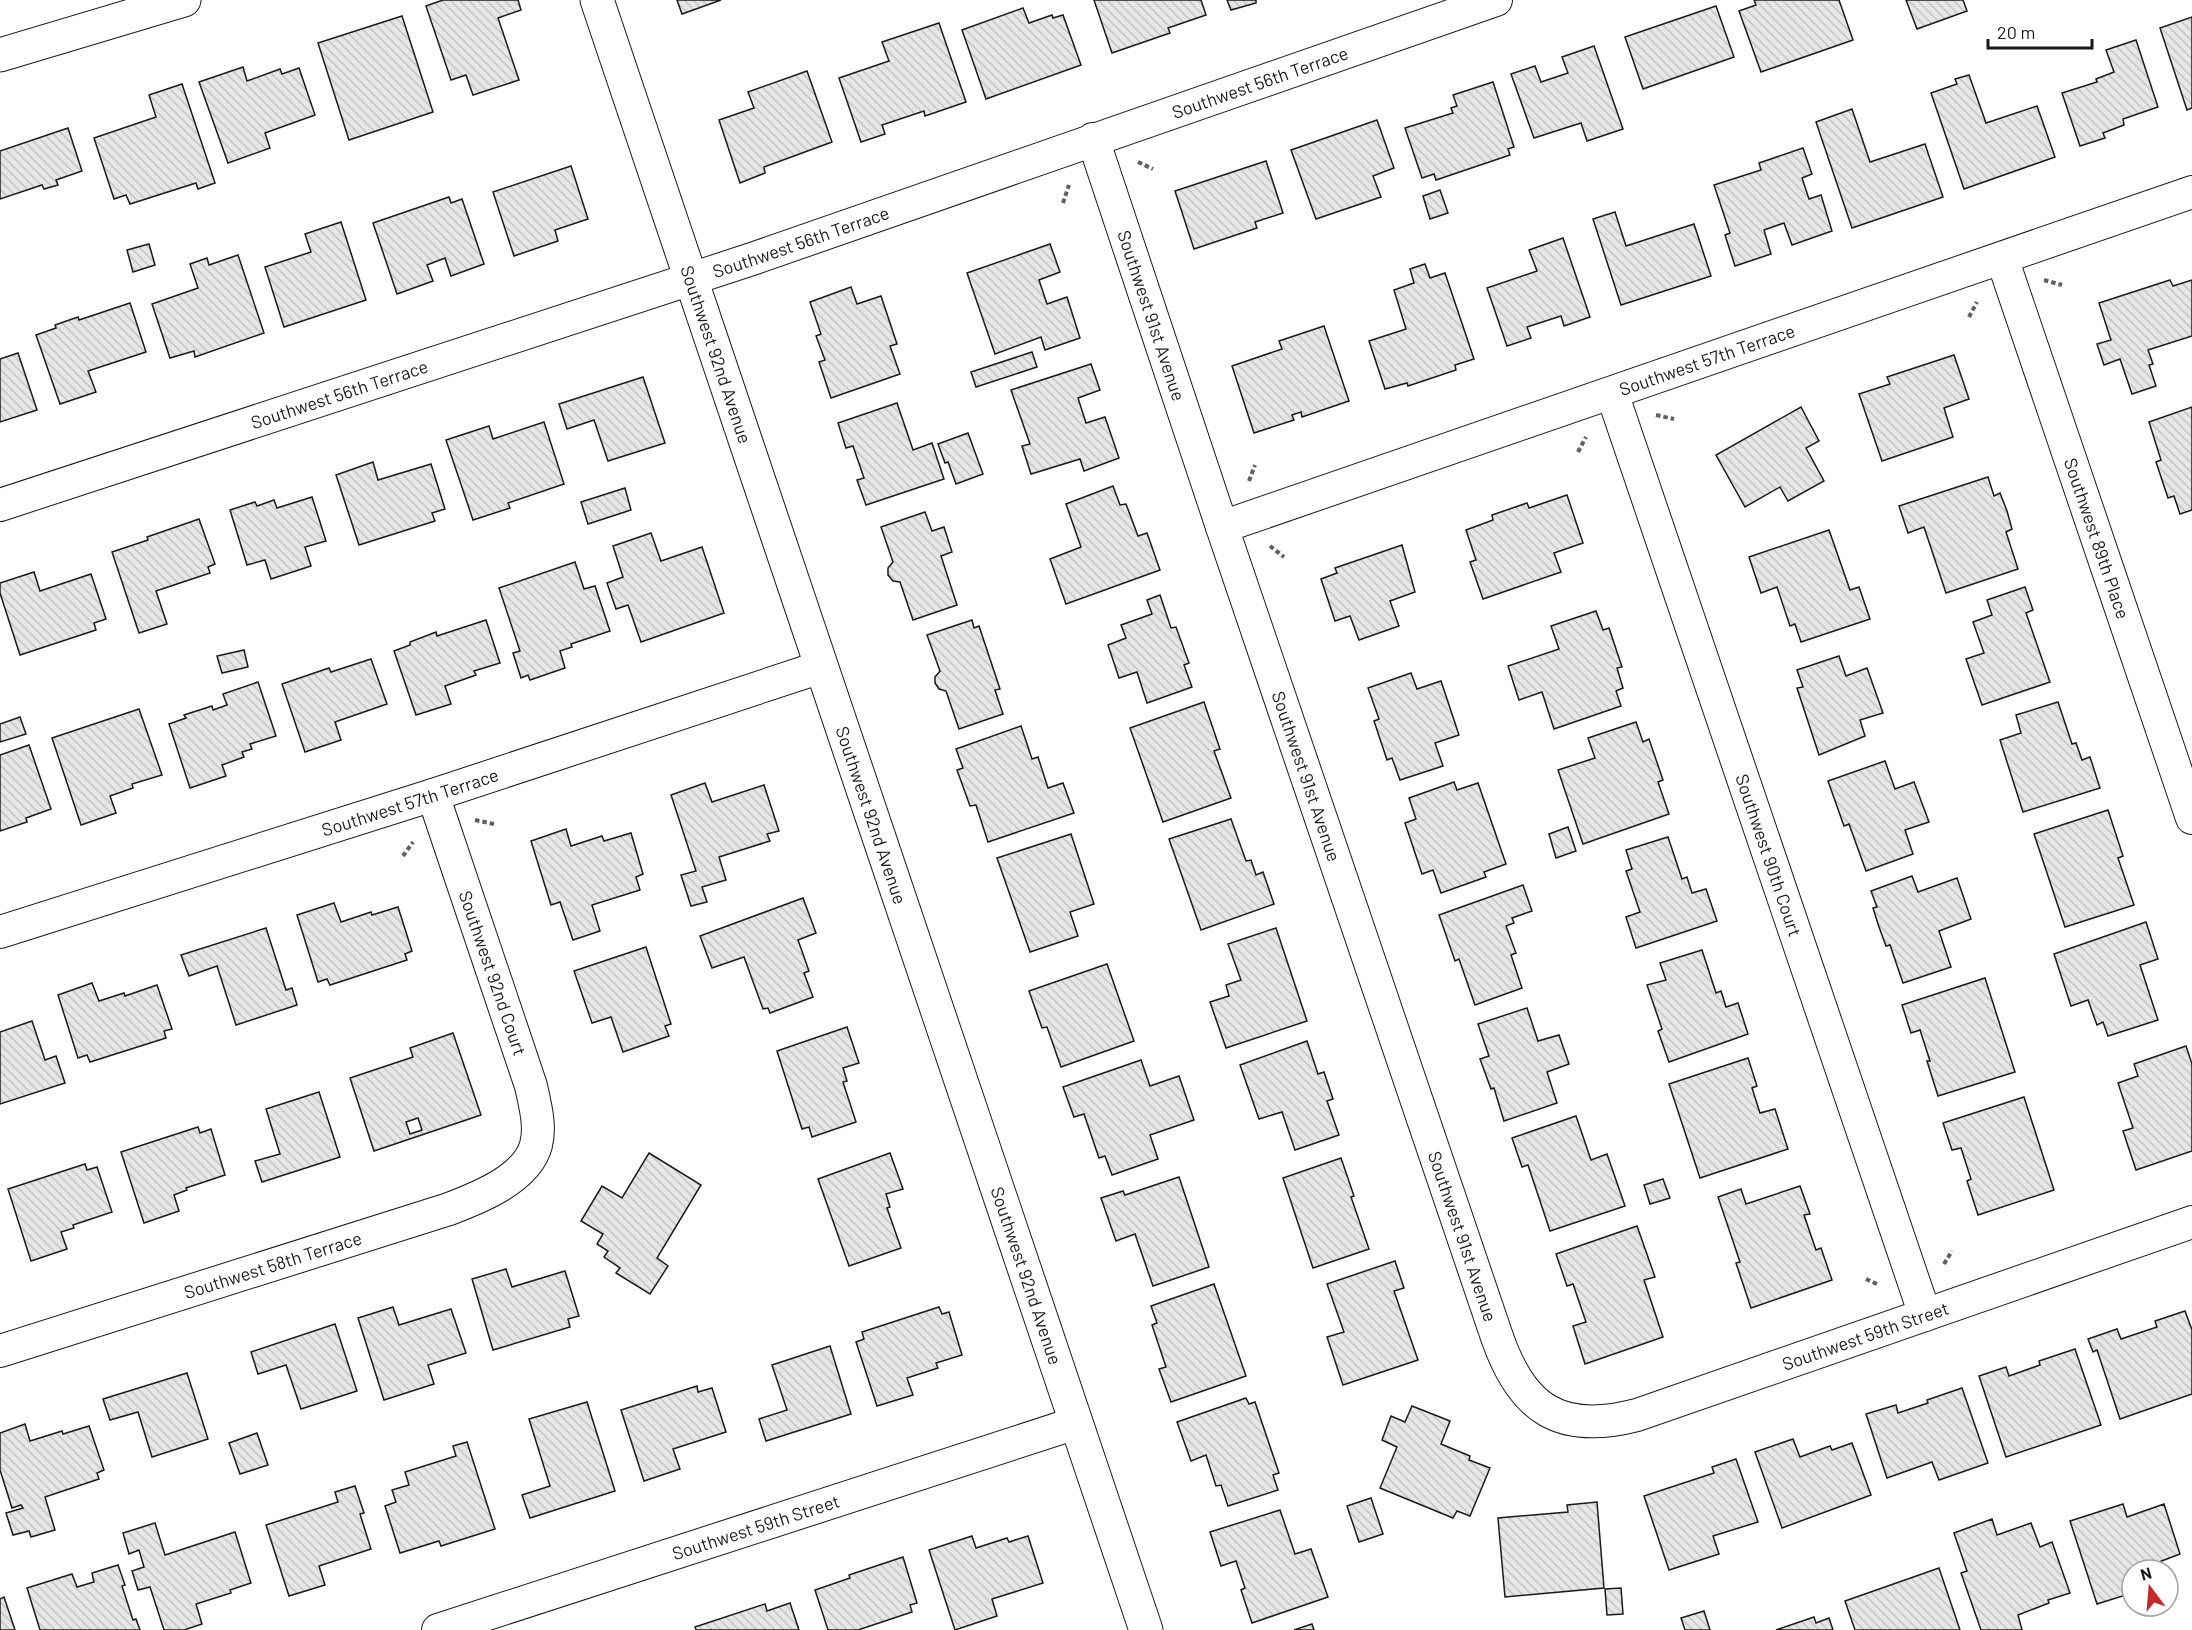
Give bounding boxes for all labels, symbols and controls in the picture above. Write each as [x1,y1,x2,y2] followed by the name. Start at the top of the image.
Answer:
[1988,12,2092,50] scale bar
[1997,21,2035,43] text: 20 m
[1169,41,1351,123] street label: Southwest 56th Terrace
[710,201,892,282] street label: Southwest 56th Terrace
[1113,227,1190,404] street label: Southwest 91st Avenue
[676,263,757,446] street label: Southwest 92nd Avenue
[1616,319,1798,400] street label: Southwest 57th Terrace
[248,355,431,433] street label: Southwest 56th Terrace
[2060,455,2135,622] street label: Southwest 89th Place
[1267,688,1346,864] street label: Southwest 91st Avenue
[831,723,912,907] street label: Southwest 92nd Avenue
[319,763,501,841] street label: Southwest 57th Terrace
[1731,771,1807,939] street label: Southwest 90th Court
[454,888,532,1058] street label: Southwest 92nd Court
[1424,1148,1502,1324] street label: Southwest 91st Avenue
[986,1184,1067,1367] street label: Southwest 92nd Avenue
[181,1226,364,1303] street label: Southwest 58th Terrace
[1779,1297,1951,1375] street label: Southwest 59th Street
[669,1489,842,1564] street label: Southwest 59th Street
[2120,1558,2180,1618] north arrow
[2138,1563,2153,1584] text: N

